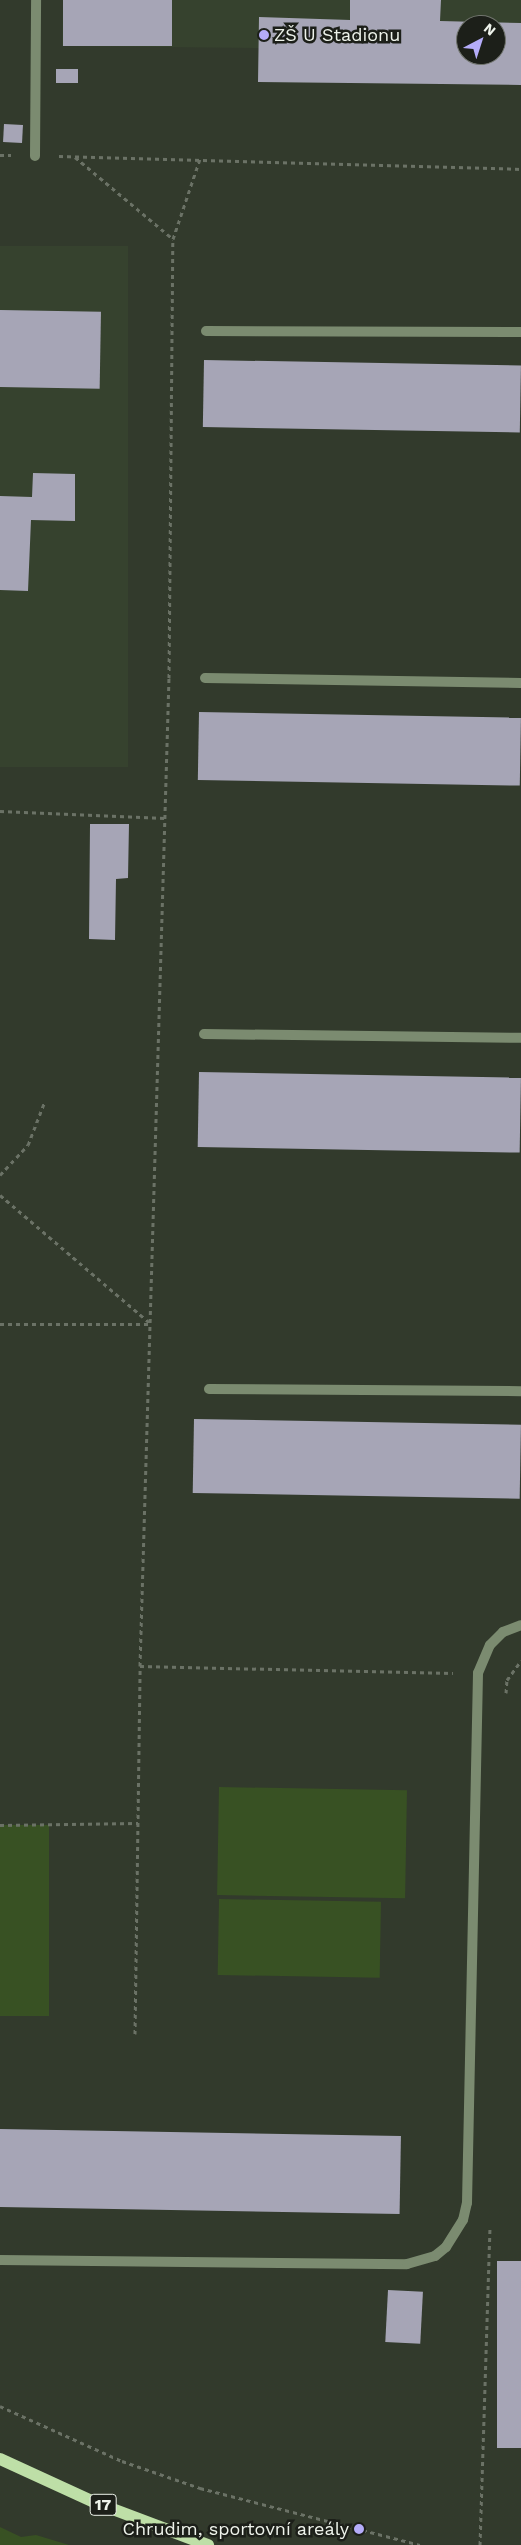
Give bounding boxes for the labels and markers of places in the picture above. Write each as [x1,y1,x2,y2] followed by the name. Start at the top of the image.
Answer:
[274,24,400,46] place label: ZŠ U Stadionu
[258,29,270,41] marker: ZŠ U Stadionu
[123,2518,349,2540] place label: Chrudim, sportovní areály
[353,2523,365,2535] marker: Chrudim, sportovní areály

